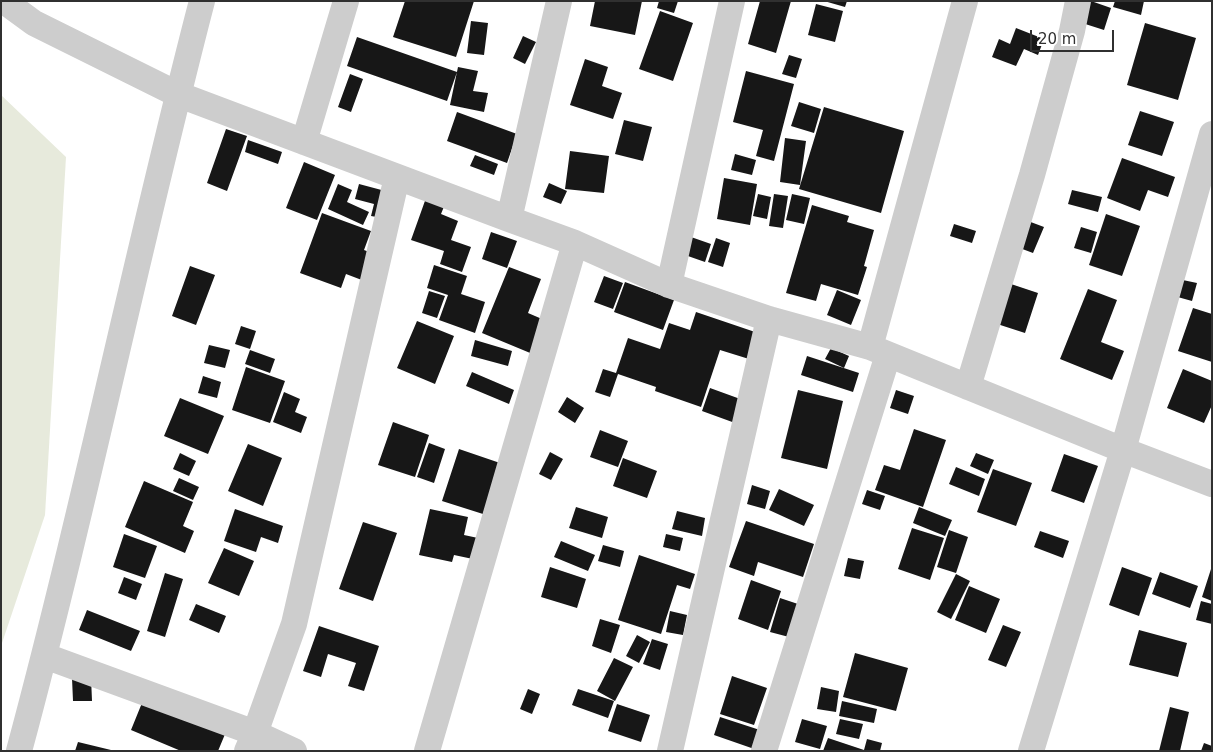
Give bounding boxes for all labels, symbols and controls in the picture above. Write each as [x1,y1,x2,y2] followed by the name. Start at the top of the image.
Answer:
[1033,20,1117,52] scale bar
[1038,30,1076,48] text: 20 m

